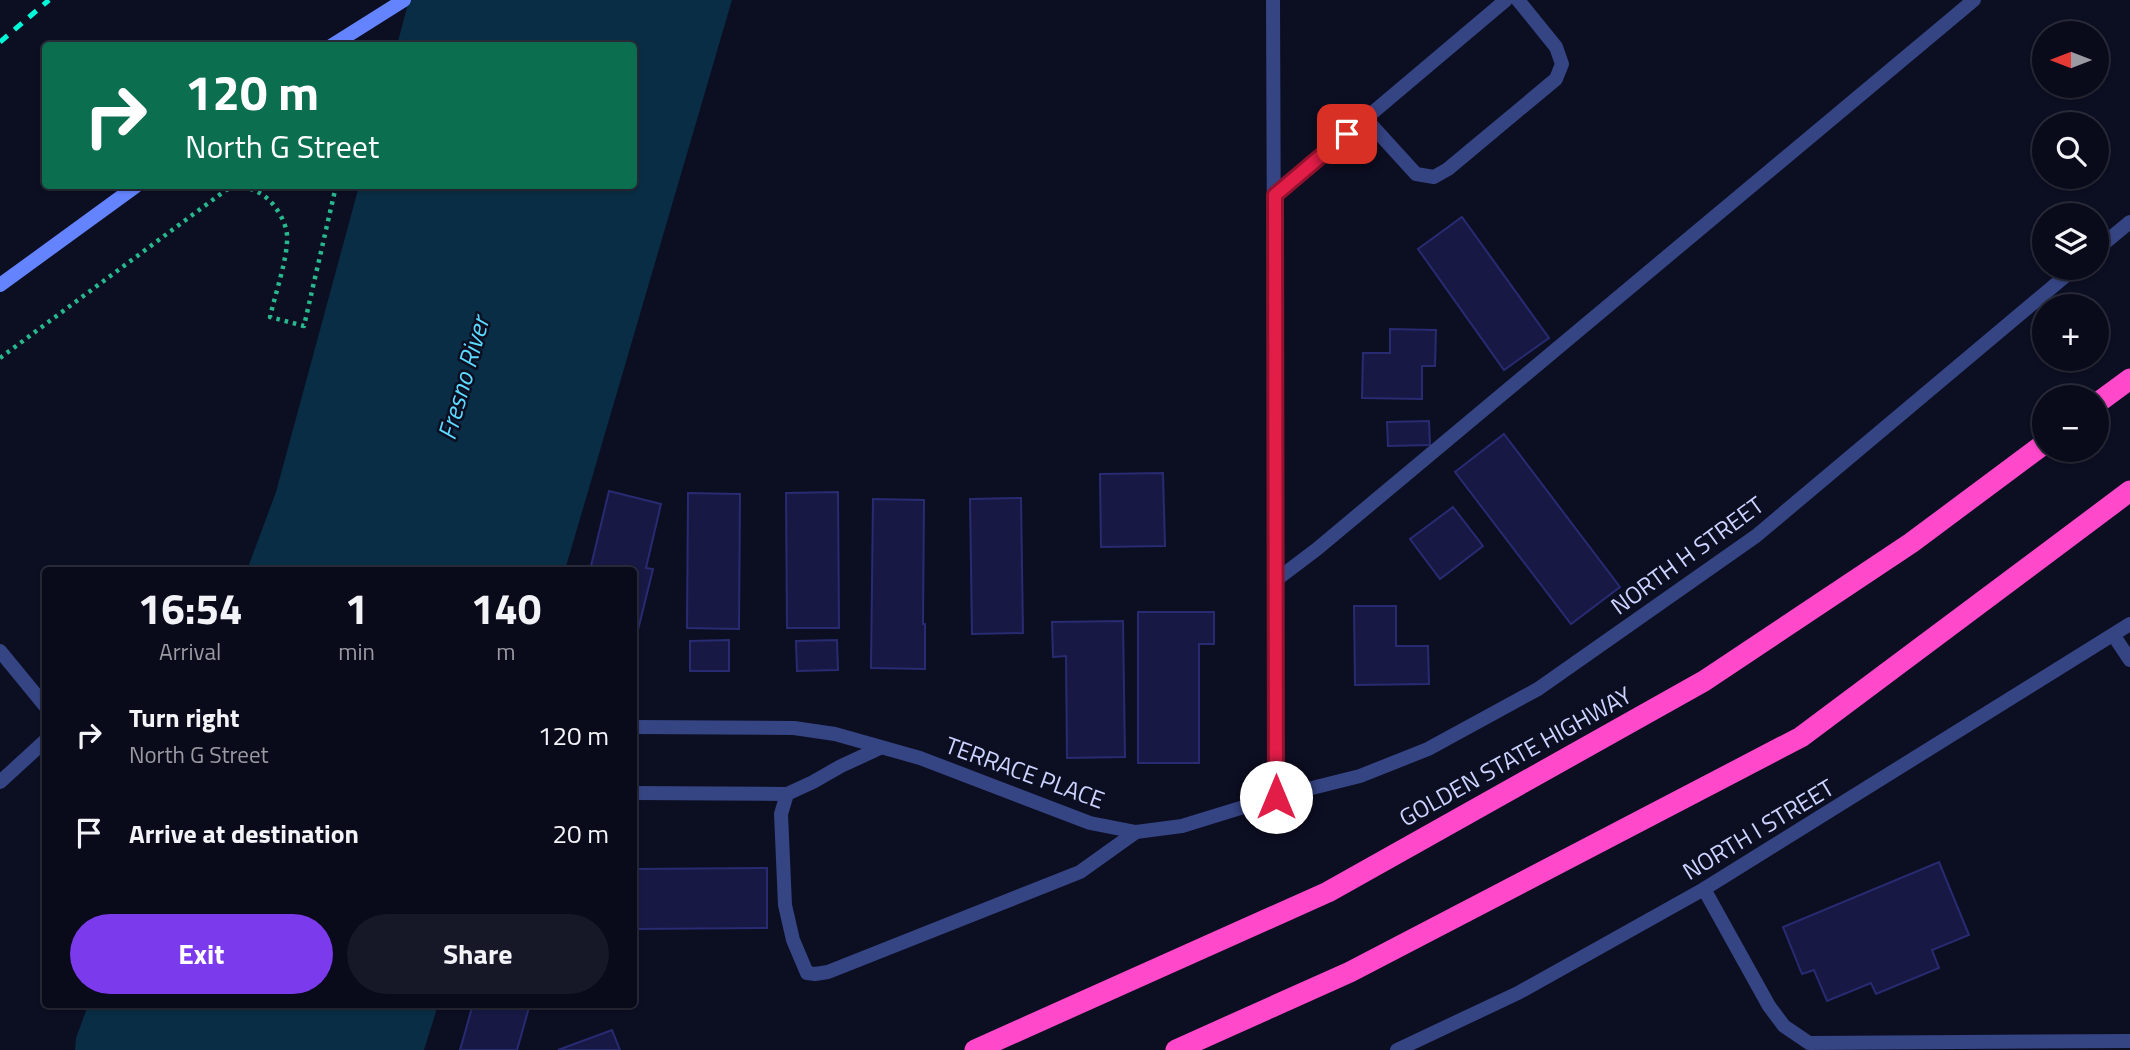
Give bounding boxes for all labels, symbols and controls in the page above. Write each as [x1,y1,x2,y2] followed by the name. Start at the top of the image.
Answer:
[2032,21,2109,98] north arrow
[2032,21,2109,462] map controls
[185,54,319,129] text: 120 m
[70,70,161,161] icon: right
[1317,104,1377,164] pin
[2032,112,2109,189] button: search
[1328,115,1366,153] icon: arrive
[185,122,379,170] text: North G Street
[2032,203,2109,280] button: layers
[2032,294,2109,371] button: +
[427,309,500,444] water label: Fresno River
[2032,385,2109,462] button: −
[1603,487,1771,623] street label: NORTH H STREET
[138,576,243,640] text: 16:54
[345,576,368,640] text: 1
[471,576,541,640] text: 140
[159,634,221,669] text: Arrival
[338,634,375,669] text: min
[496,634,516,669] text: m
[1392,677,1638,835] street label: GOLDEN STATE HIGHWAY
[129,698,240,737] text: Turn right
[70,716,108,754] icon: right
[538,716,609,755] text: 120 m
[940,727,1110,817] street label: TERRACE PLACE
[129,737,269,772] text: North G Street
[1239,760,1313,834] position arrow
[1675,769,1841,889] street label: NORTH I STREET
[70,814,108,852] icon: arrive
[129,814,359,853] text: Arrive at destination
[552,814,609,853] text: 20 m
[70,914,333,994] button: Exit
[347,914,609,994] button: Share

